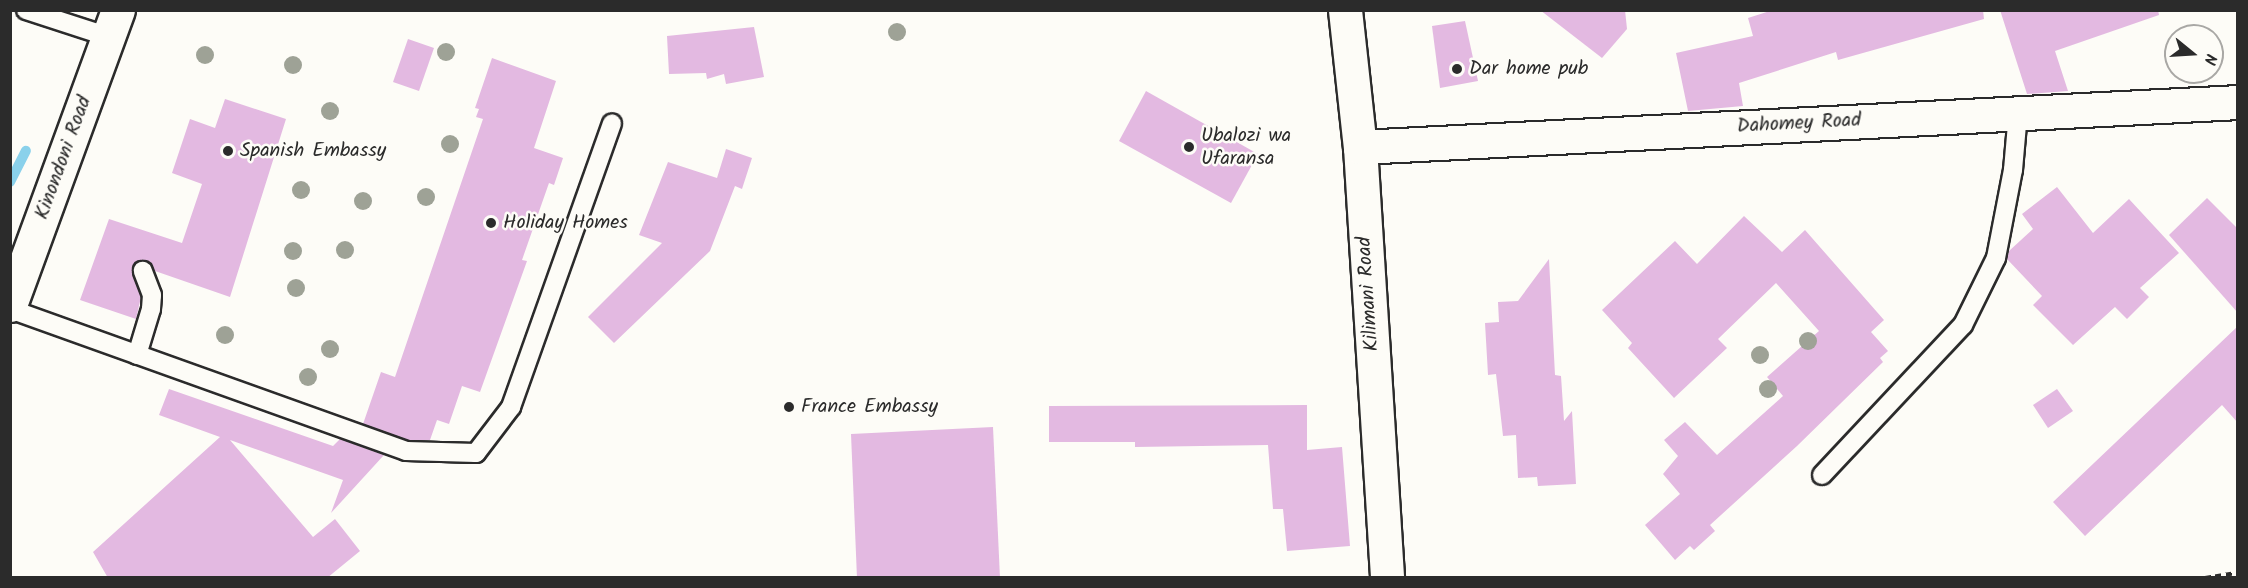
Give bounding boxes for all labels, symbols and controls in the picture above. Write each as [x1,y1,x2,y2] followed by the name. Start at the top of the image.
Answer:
[2164,24,2224,84] north arrow
[2196,50,2223,68] text: N
[1469,57,1588,81] place label: Dar home pub
[1450,62,1464,76] marker: Dar home pub
[31,93,97,223] street label: Kinondoni Road
[1736,109,1862,139] street label: Dahomey Road
[1201,124,1291,171] place label: Ubalozi wa Ufaransa
[240,139,386,163] place label: Spanish Embassy
[1182,140,1196,154] marker: Ubalozi wa Ufaransa
[221,144,235,158] marker: Spanish Embassy
[503,211,628,235] place label: Holiday Homes
[484,216,498,230] marker: Holiday Homes
[1353,236,1385,352] street label: Kilimani Road
[801,395,938,419] place label: France Embassy
[782,400,796,414] marker: France Embassy

